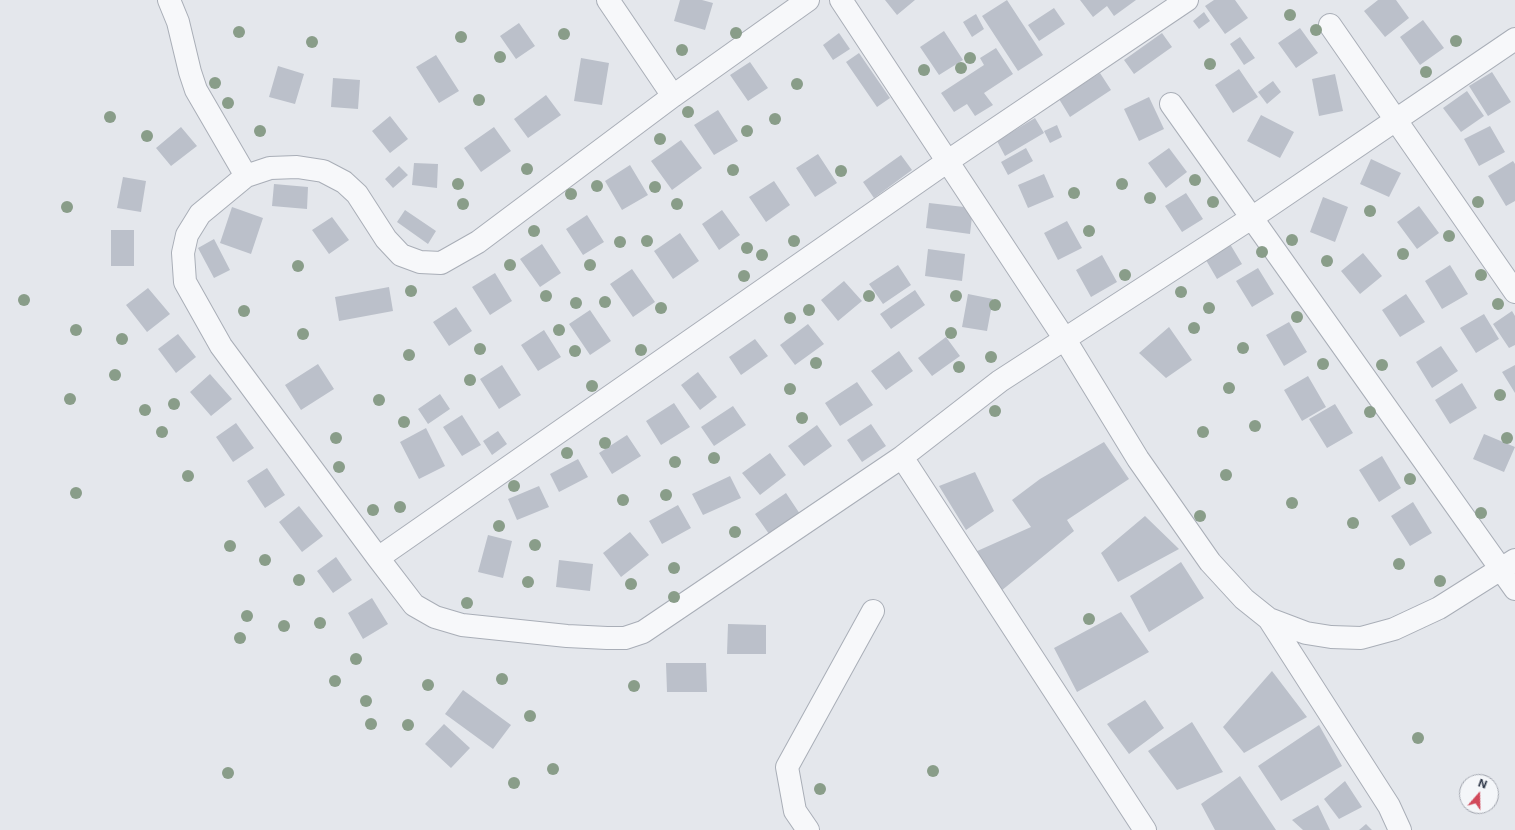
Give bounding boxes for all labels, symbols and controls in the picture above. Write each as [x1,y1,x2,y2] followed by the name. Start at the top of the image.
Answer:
[1459,774,1499,814] north arrow
[1476,776,1489,792] text: N

